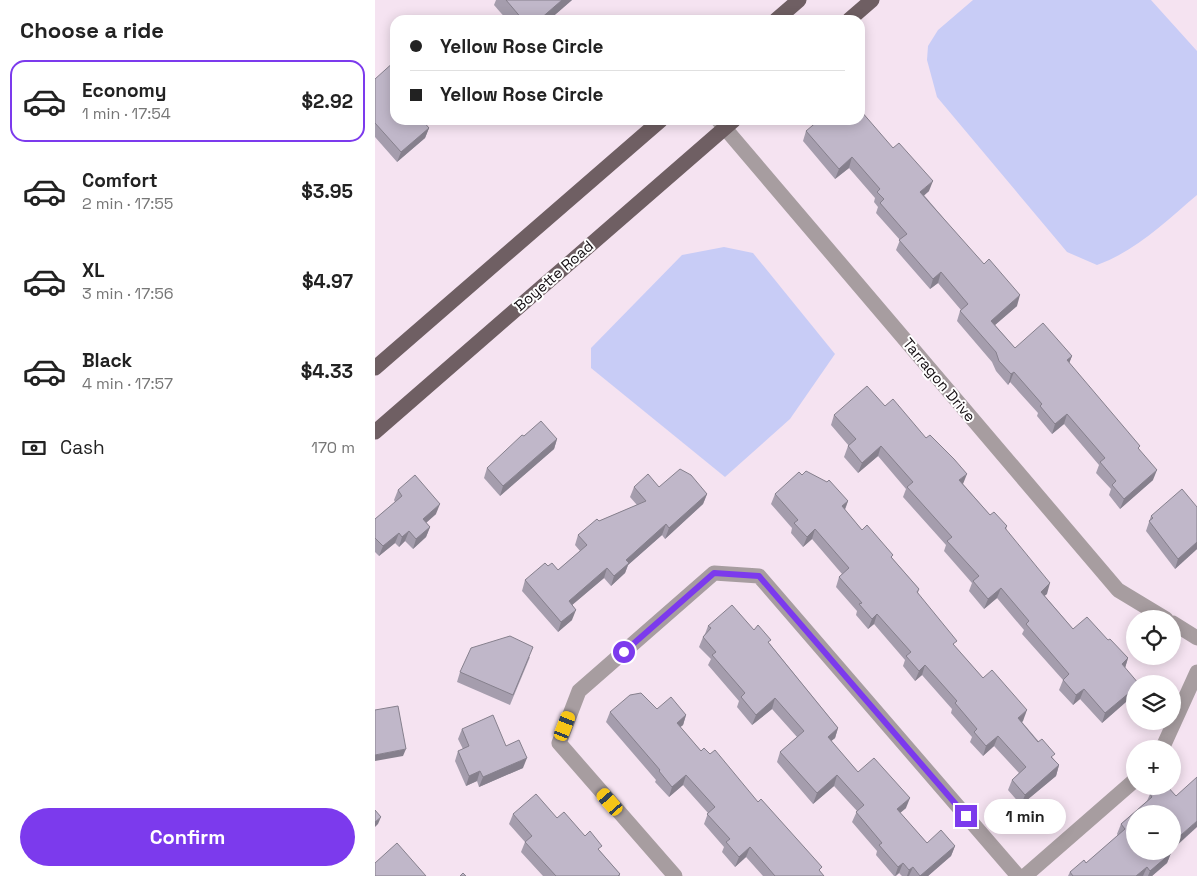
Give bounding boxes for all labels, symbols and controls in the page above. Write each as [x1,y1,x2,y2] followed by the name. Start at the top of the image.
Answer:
[20,16,164,44] text: Choose a ride
[440,34,604,59] text: Yellow Rose Circle
[82,78,166,103] text: Economy
[22,79,67,124] icon: car
[440,82,604,107] text: Yellow Rose Circle
[302,89,353,114] text: $2.92
[82,103,171,124] text: 1 min · 17:54
[82,168,158,193] text: Comfort
[22,169,67,214] icon: car
[301,179,353,204] text: $3.95
[82,193,173,214] text: 2 min · 17:55
[510,236,597,315] street label: Boyette Road
[82,258,105,283] text: XL
[22,259,67,304] icon: car
[302,269,353,294] text: $4.97
[82,283,174,304] text: 3 min · 17:56
[899,334,980,426] street label: Tarragon Drive
[82,348,132,373] text: Black
[22,349,67,394] icon: car
[301,359,353,384] text: $4.33
[82,373,173,394] text: 4 min · 17:57
[20,434,48,462] icon: cash
[60,435,105,460] text: Cash
[311,437,355,458] text: 170 m
[1126,610,1181,860] map controls
[1126,610,1181,665] button: locate
[613,641,635,663] route start
[1126,675,1181,730] button: layers
[552,709,577,743] car
[1126,740,1181,795] button: +
[594,786,625,818] car
[983,798,1066,834] callout: 1 min
[955,805,977,827] route end
[1126,805,1181,860] button: −
[1005,806,1045,827] text: 1 min
[20,808,355,866] button: Confirm

